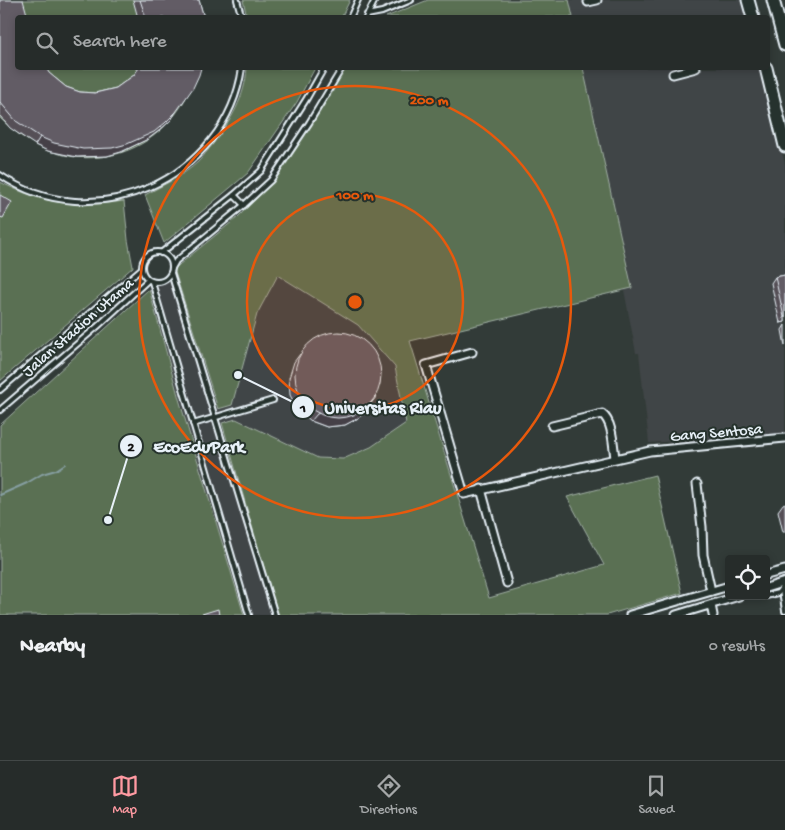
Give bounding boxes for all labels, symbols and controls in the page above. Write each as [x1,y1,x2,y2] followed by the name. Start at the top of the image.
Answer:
[15,15,770,70] search box
[33,29,61,57] icon: search
[73,31,167,54] text: Search here
[410,92,449,110] text: 200 m
[335,187,374,205] text: 100 m
[20,274,140,382] street label: Jalan Stadion Utama
[346,293,364,311] centre of rings
[290,390,452,423] callout: Universitas Riau
[325,399,442,420] text: Universitas Riau
[299,400,306,418] text: 1
[669,421,764,448] street label: Gang Sentosa
[118,430,254,463] callout: EcoEduPark
[153,438,247,459] text: EcoEduPark
[127,439,135,457] text: 2
[725,555,770,600] map controls
[725,555,770,600] button: locate
[20,635,85,660] text: Nearby
[709,638,765,657] text: 0 results
[111,772,139,819] tab: Map
[360,772,417,819] tab: Directions
[638,772,674,819] tab: Saved

